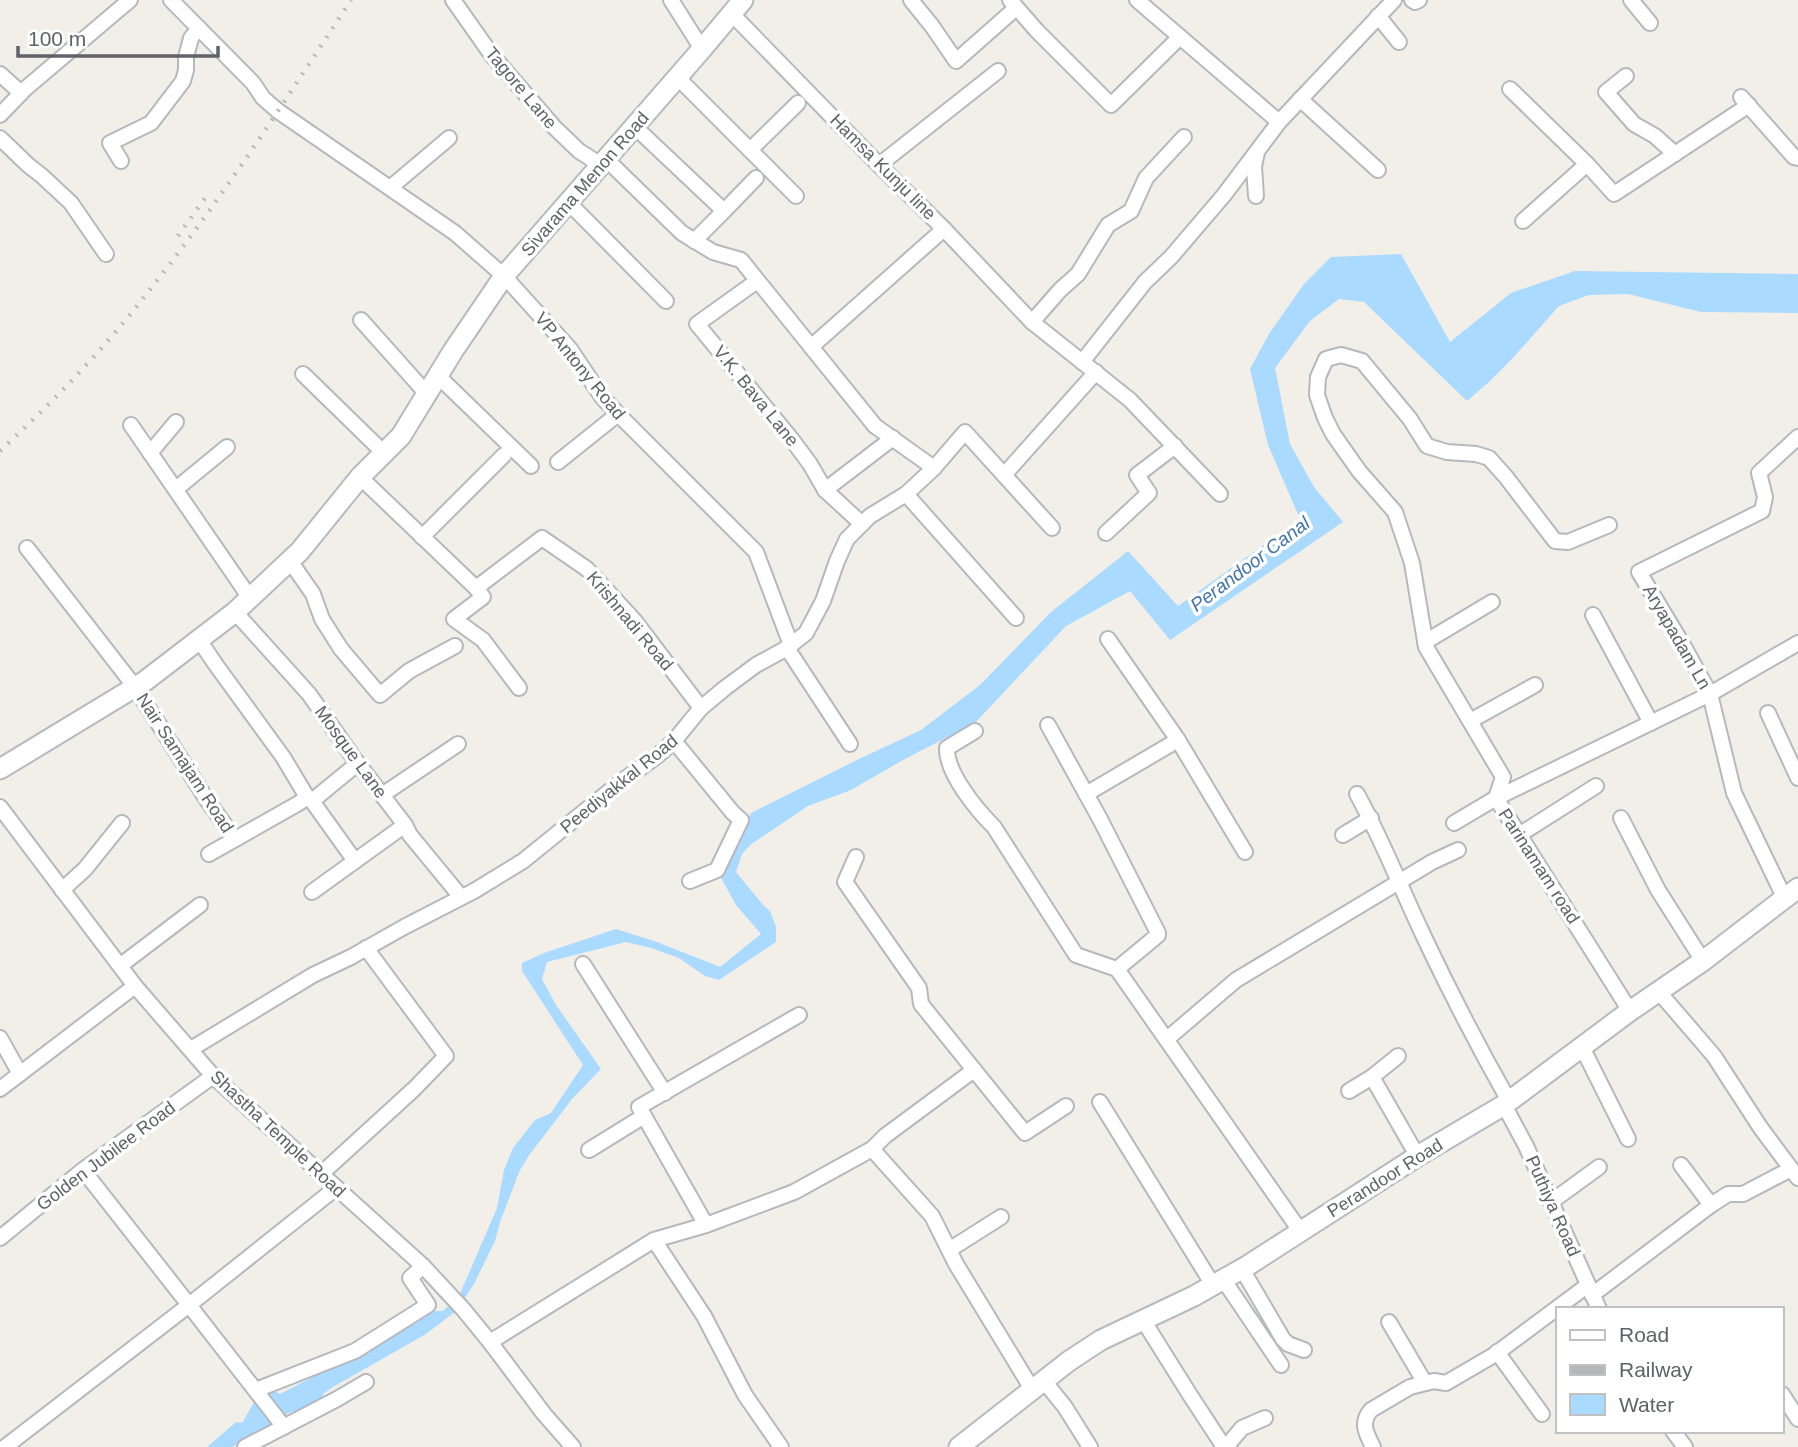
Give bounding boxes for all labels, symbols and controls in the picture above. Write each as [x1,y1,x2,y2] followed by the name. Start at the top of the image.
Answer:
[18,14,217,58] scale bar
[28,27,86,50] text: 100 m
[481,43,561,133] street label: Tagore Lane
[517,108,653,260] street label: Sivarama Menon Road
[826,110,940,224] street label: Hamsa Kunju line
[531,309,629,423] street label: VP Antony Road
[709,342,803,450] street label: V.K. Bava Lane
[1186,512,1314,616] water label: Perandoor Canal
[583,567,677,675] street label: Krishnadi Road
[1639,581,1715,693] street label: Aryapadam Ln
[132,690,238,836] street label: Nair Samajam Road
[311,702,391,802] street label: Mosque Lane
[556,731,682,837] street label: Peediyakkal Road
[1494,805,1584,927] street label: Parinamam road
[207,1066,349,1202] street label: Shastha Temple Road
[33,1097,179,1215] street label: Golden Jubilee Road
[1324,1135,1446,1221] street label: Perandoor Road
[1522,1153,1584,1259] street label: Puthiya Road
[1556,1307,1784,1433] legend
[1619,1323,1669,1346] text: Road
[1619,1358,1693,1381] text: Railway
[1619,1393,1674,1416] text: Water

